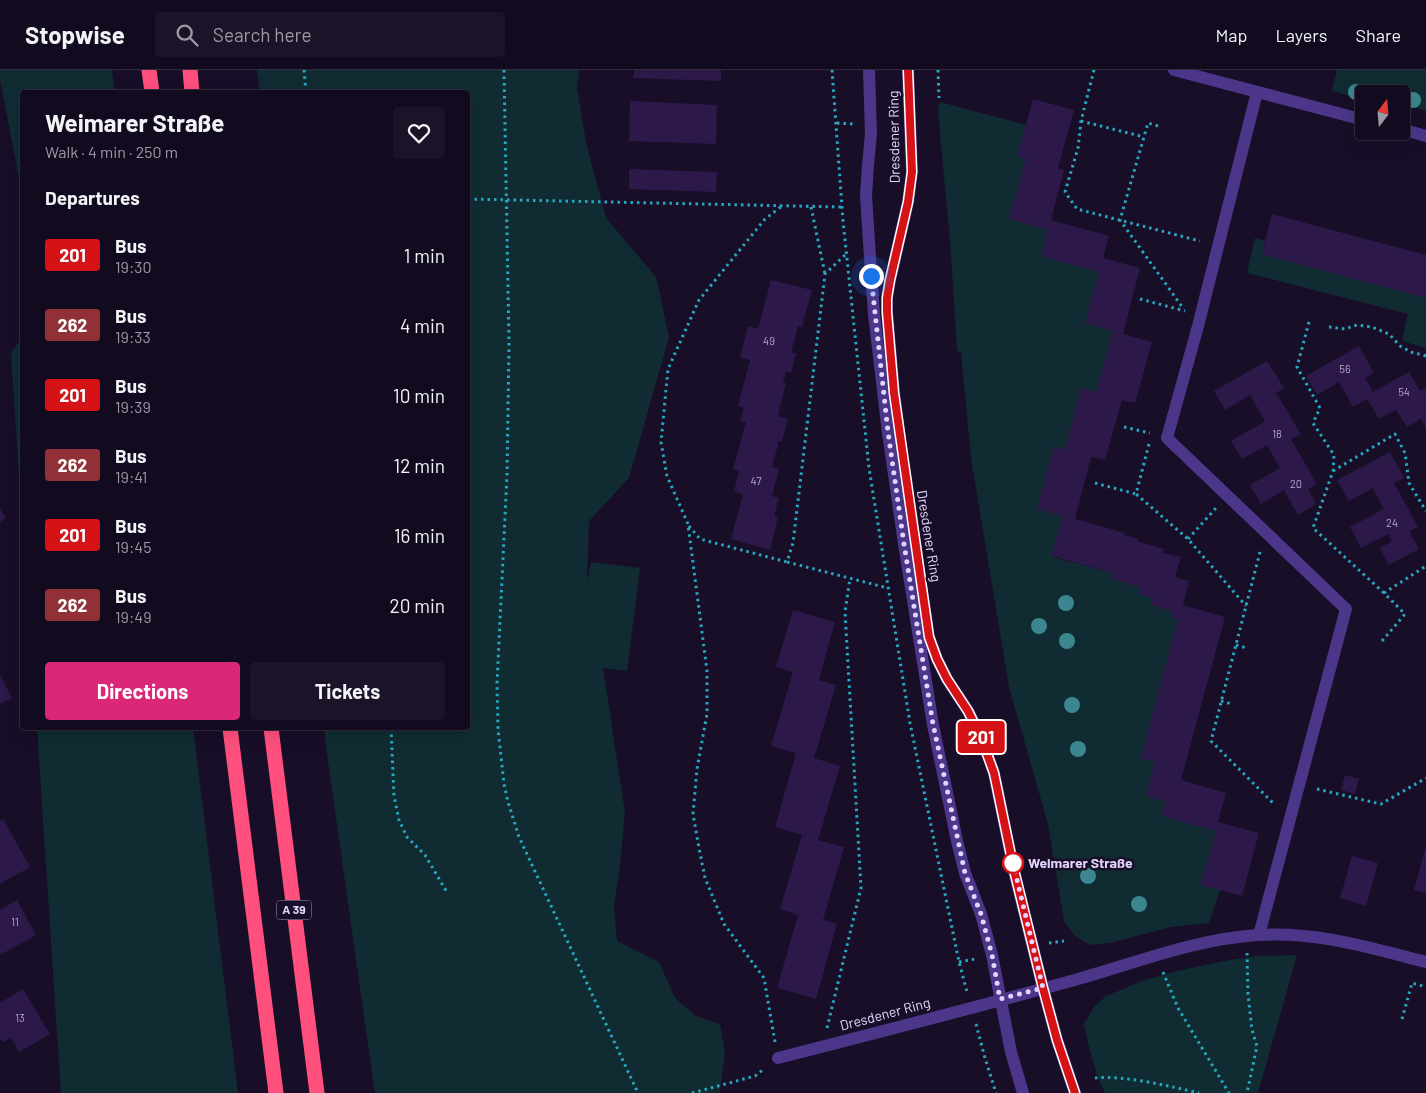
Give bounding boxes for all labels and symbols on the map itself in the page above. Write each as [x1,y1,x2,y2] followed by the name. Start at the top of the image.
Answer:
[1355,85,1410,140] north arrow
[884,90,903,184] street label: Dresdener Ring
[859,264,884,289] your location
[763,334,775,347] house number: 49
[1339,362,1351,375] house number: 56
[1398,385,1410,398] house number: 54
[1272,427,1282,440] house number: 18
[751,474,761,487] house number: 47
[1290,477,1302,490] house number: 20
[914,489,945,583] street label: Dresdener Ring
[1386,516,1398,529] house number: 24
[952,721,1010,753] line badge: 201
[1002,852,1024,874] marker: Weimarer Straße
[1028,854,1133,871] place label: Weimarer Straße
[276,900,312,920] road number: A 39
[11,915,19,928] house number: 11
[838,993,932,1034] street label: Dresdener Ring
[15,1011,25,1024] house number: 13

